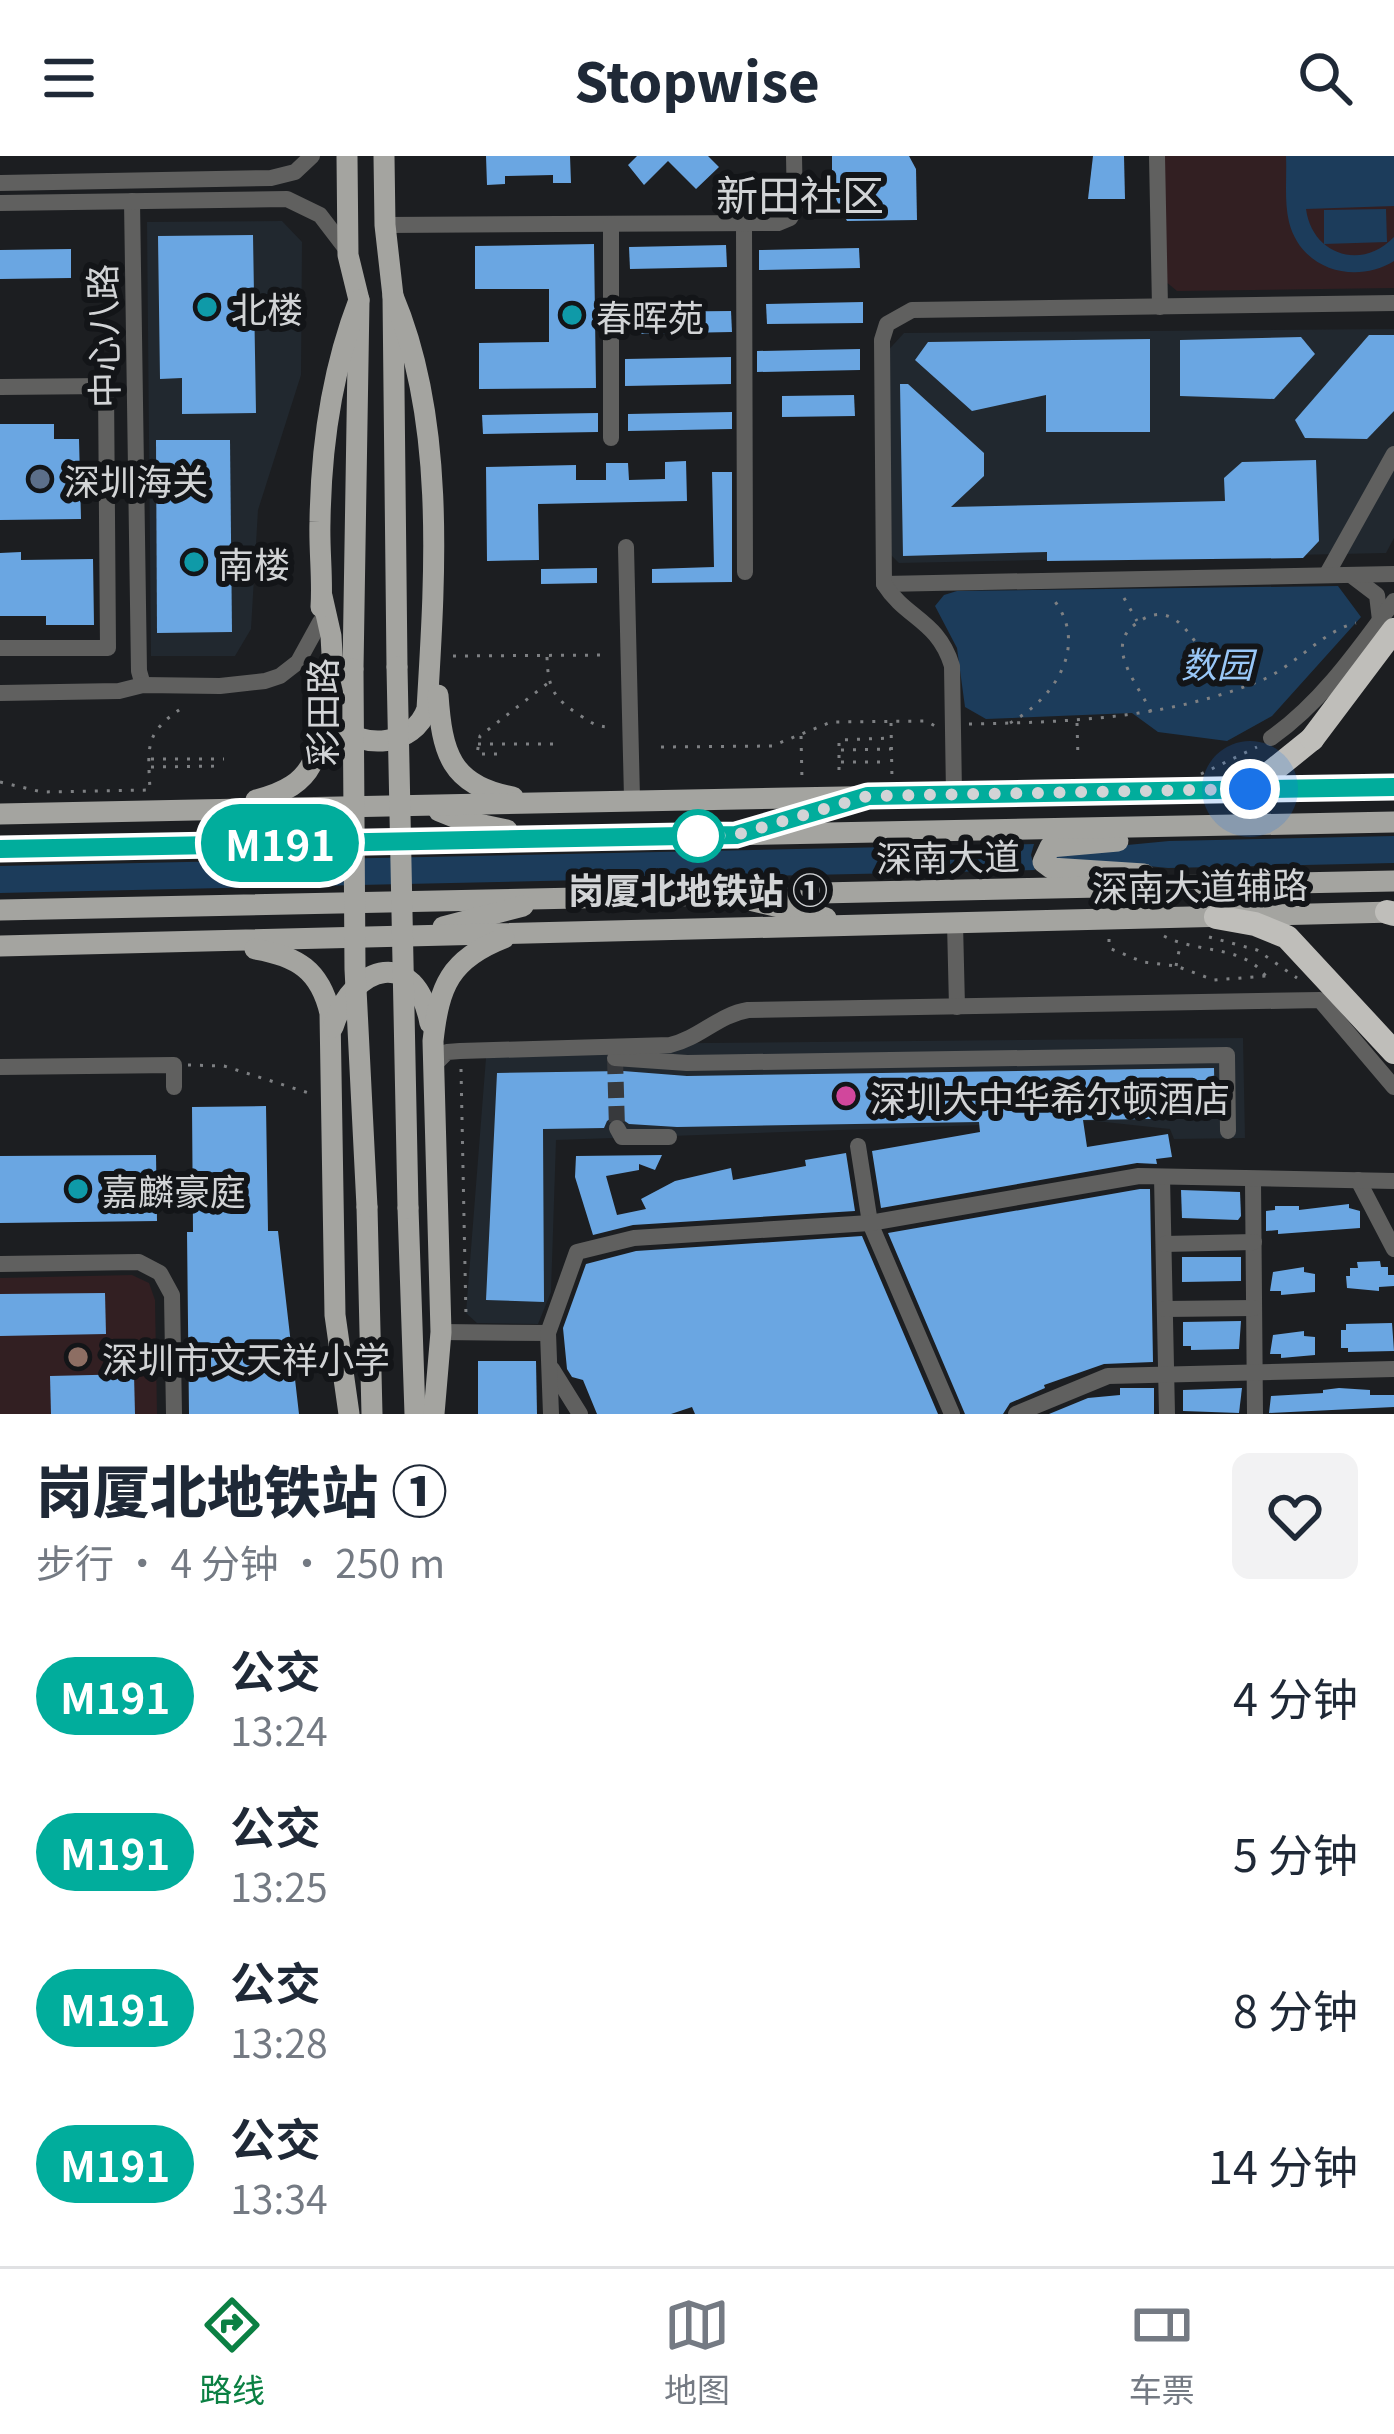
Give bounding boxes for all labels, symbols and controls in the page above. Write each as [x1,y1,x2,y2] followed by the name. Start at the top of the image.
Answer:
[574,39,820,118] text: Stopwise
[36,45,102,111] icon: menu
[1292,45,1358,111] icon: search
[716,162,884,223] district label: 新田社区
[74,264,128,408] street label: 中心八路
[231,281,303,333] place label: 北楼
[596,289,704,341] place label: 春晖苑
[194,294,220,320] marker: 北楼
[559,302,585,328] marker: 春晖苑
[64,453,208,505] place label: 深圳海关
[27,466,53,492] marker: 深圳海关
[218,536,290,588] place label: 南楼
[181,549,207,575] marker: 南楼
[1181,636,1258,688] park label: 数园
[294,658,346,766] street label: 彩田路
[1220,759,1280,819] your location
[196,804,364,882] line badge: M191
[673,811,723,861] marker: 岗厦北地铁站 ①
[225,812,335,873] text: M191
[876,828,1020,882] street label: 深南大道
[1092,856,1308,912] street label: 深南大道辅路
[568,862,828,914] place label: 岗厦北地铁站 ①
[870,1070,1230,1122] place label: 深圳大中华希尔顿酒店
[833,1083,859,1109] marker: 深圳大中华希尔顿酒店
[102,1163,246,1215] place label: 嘉麟豪庭
[65,1176,91,1202] marker: 嘉麟豪庭
[102,1331,390,1383] place label: 深圳市文天祥小学
[65,1344,91,1370] marker: 深圳市文天祥小学
[36,1447,448,1529] text: 岗厦北地铁站 ①
[1232,1453,1358,1579] button: heart
[36,1533,445,1589] text: 步行 · 4 分钟 · 250 m
[230,1636,320,1701] text: 公交
[1233,1664,1358,1729] text: 4 分钟
[60,1665,170,1726] text: M191
[230,1701,328,1757] text: 13:24
[230,1792,320,1857] text: 公交
[1233,1820,1358,1885] text: 5 分钟
[60,1821,170,1882] text: M191
[230,1857,328,1913] text: 13:25
[230,1948,320,2013] text: 公交
[1233,1976,1358,2041] text: 8 分钟
[60,1977,170,2038] text: M191
[230,2013,328,2069] text: 13:28
[230,2104,320,2169] text: 公交
[1208,2132,1358,2197] text: 14 分钟
[60,2133,170,2194] text: M191
[230,2169,328,2225] text: 13:34
[199,2292,265,2412] tab: 路线
[664,2292,730,2412] tab: 地图
[1129,2292,1195,2412] tab: 车票

